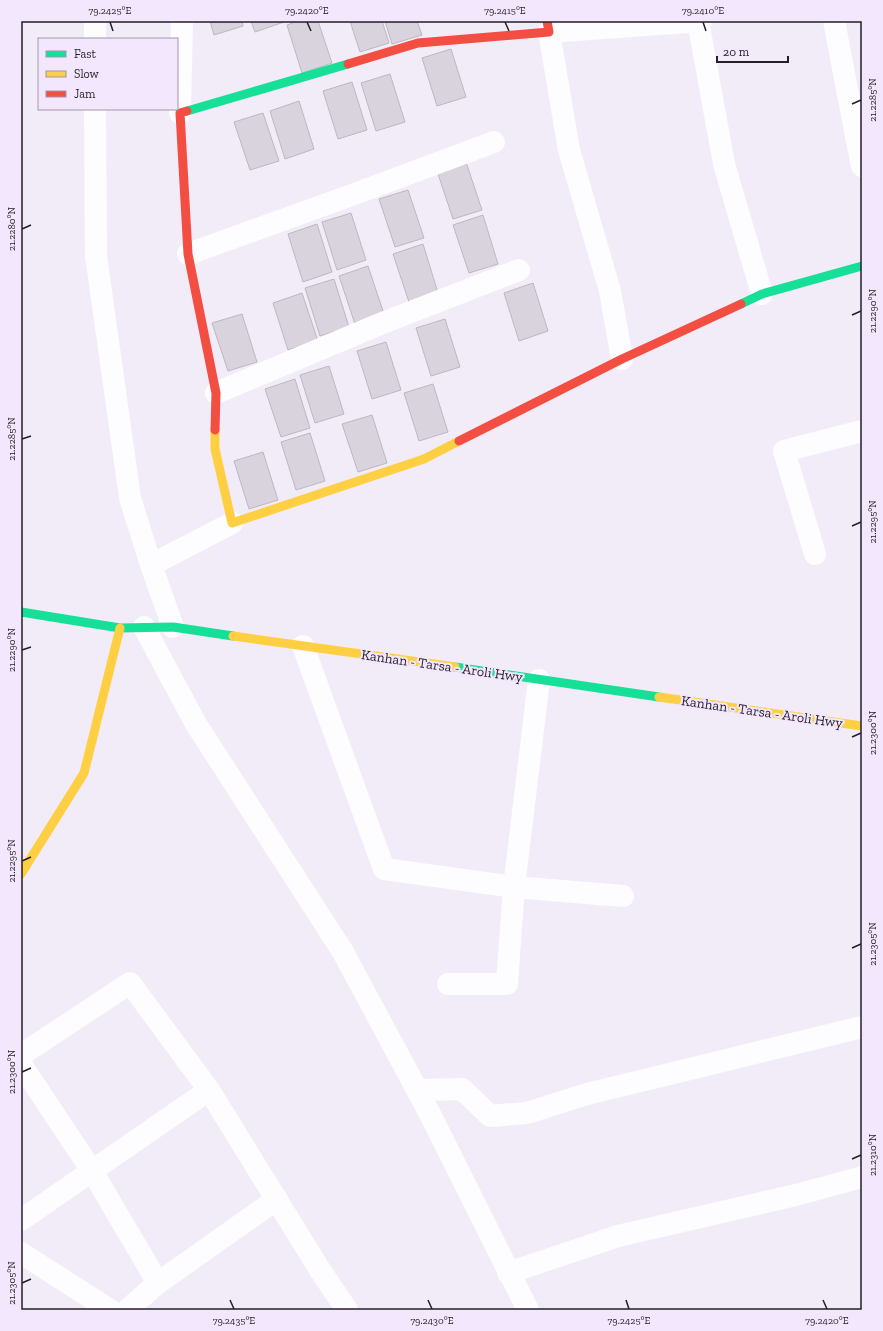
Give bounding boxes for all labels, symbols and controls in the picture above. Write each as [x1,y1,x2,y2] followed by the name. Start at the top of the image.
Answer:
[89,5,132,17] text: 79.2425°E
[285,5,329,17] text: 79.2420°E
[484,5,526,17] text: 79.2415°E
[682,5,724,17] text: 79.2410°E
[38,38,178,110] legend
[717,38,788,64] scale bar
[723,45,750,59] text: 20 m
[74,47,97,61] text: Fast
[74,67,100,81] text: Slow
[867,78,879,122] text: 21.2285°N
[74,87,96,101] text: Jam
[6,206,18,251] text: 21.2280°N
[867,288,879,333] text: 21.2290°N
[6,417,18,461] text: 21.2285°N
[867,500,879,544] text: 21.2295°N
[6,627,18,672] text: 21.2290°N
[360,646,525,686] street label: Kanhan - Tarsa - Aroli Hwy
[680,692,845,732] street label: Kanhan - Tarsa - Aroli Hwy
[867,710,879,755] text: 21.2300°N
[6,839,18,883] text: 21.2295°N
[867,922,879,966] text: 21.2305°N
[6,1049,18,1094] text: 21.2300°N
[867,1133,879,1176] text: 21.2310°N
[6,1261,18,1305] text: 21.2305°N
[213,1315,255,1327] text: 79.2435°E
[410,1315,454,1327] text: 79.2430°E
[608,1315,651,1327] text: 79.2425°E
[805,1315,849,1327] text: 79.2420°E

